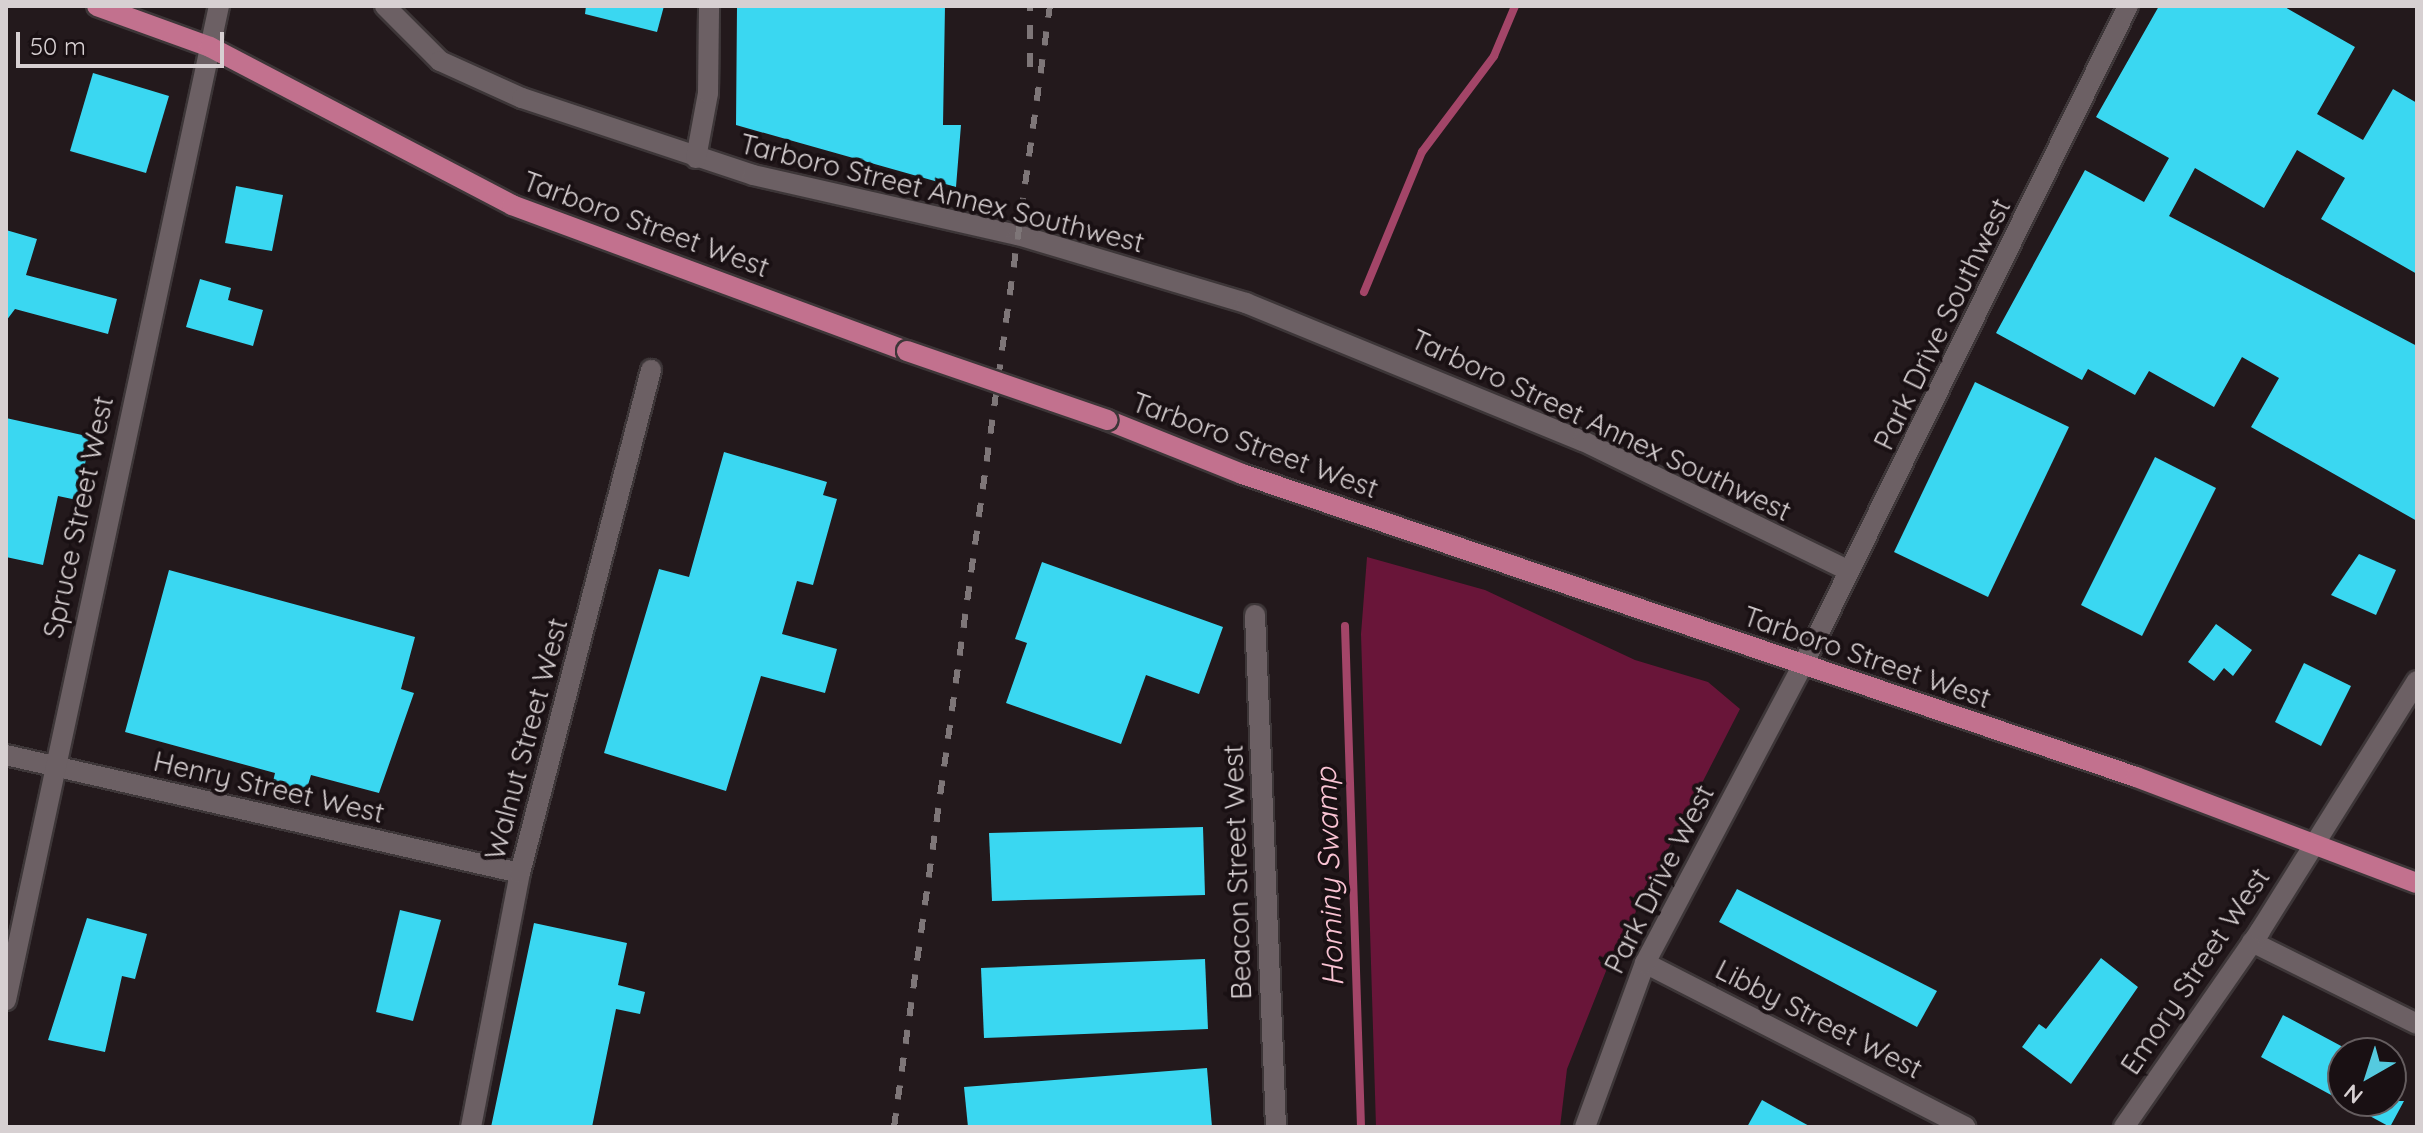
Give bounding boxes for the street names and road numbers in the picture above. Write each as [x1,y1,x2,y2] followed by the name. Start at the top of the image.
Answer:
[736,126,1148,260] street label: Tarboro Street Annex Southwest
[518,164,774,284] street label: Tarboro Street West
[1867,193,2017,455] street label: Park Drive Southwest
[1406,322,1796,528] street label: Tarboro Street Annex Southwest
[1127,385,1383,505] street label: Tarboro Street West
[36,393,120,641] street label: Spruce Street West
[1739,599,1995,715] street label: Tarboro Street West
[478,615,574,863] street label: Walnut Street West
[150,744,388,830] street label: Henry Street West
[1216,744,1258,1000] street label: Beacon Street West
[1597,779,1721,979] street label: Park Drive West
[2113,861,2277,1081] street label: Emory Street West
[1710,952,1928,1086] street label: Libby Street West

